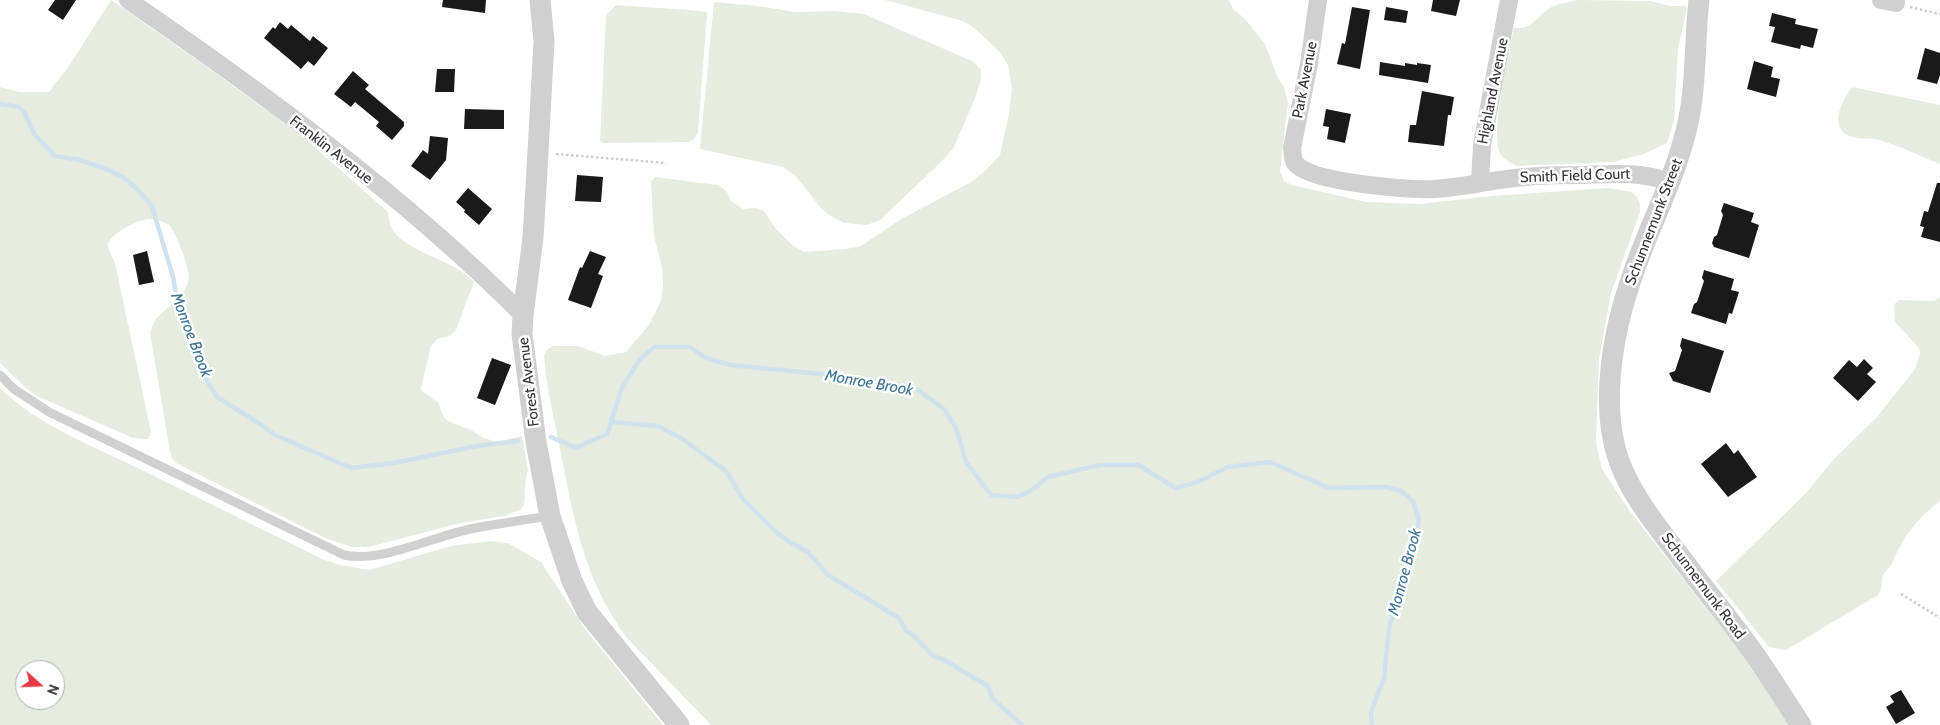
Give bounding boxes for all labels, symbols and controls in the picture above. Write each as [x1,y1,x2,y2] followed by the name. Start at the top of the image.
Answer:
[1474,36,1512,146] street label: Highland Avenue
[1289,40,1321,120] street label: Park Avenue
[286,112,376,188] street label: Franklin Avenue
[1622,156,1686,288] street label: Schunnemunk Street
[1520,165,1630,187] street label: Smith Field Court
[166,290,216,380] water label: Monroe Brook
[515,336,543,428] street label: Forest Avenue
[824,366,914,400] water label: Monroe Brook
[1384,527,1426,617] water label: Monroe Brook
[1657,529,1749,643] street label: Schunnemunk Road
[15,660,65,710] north arrow
[43,682,63,698] text: N

